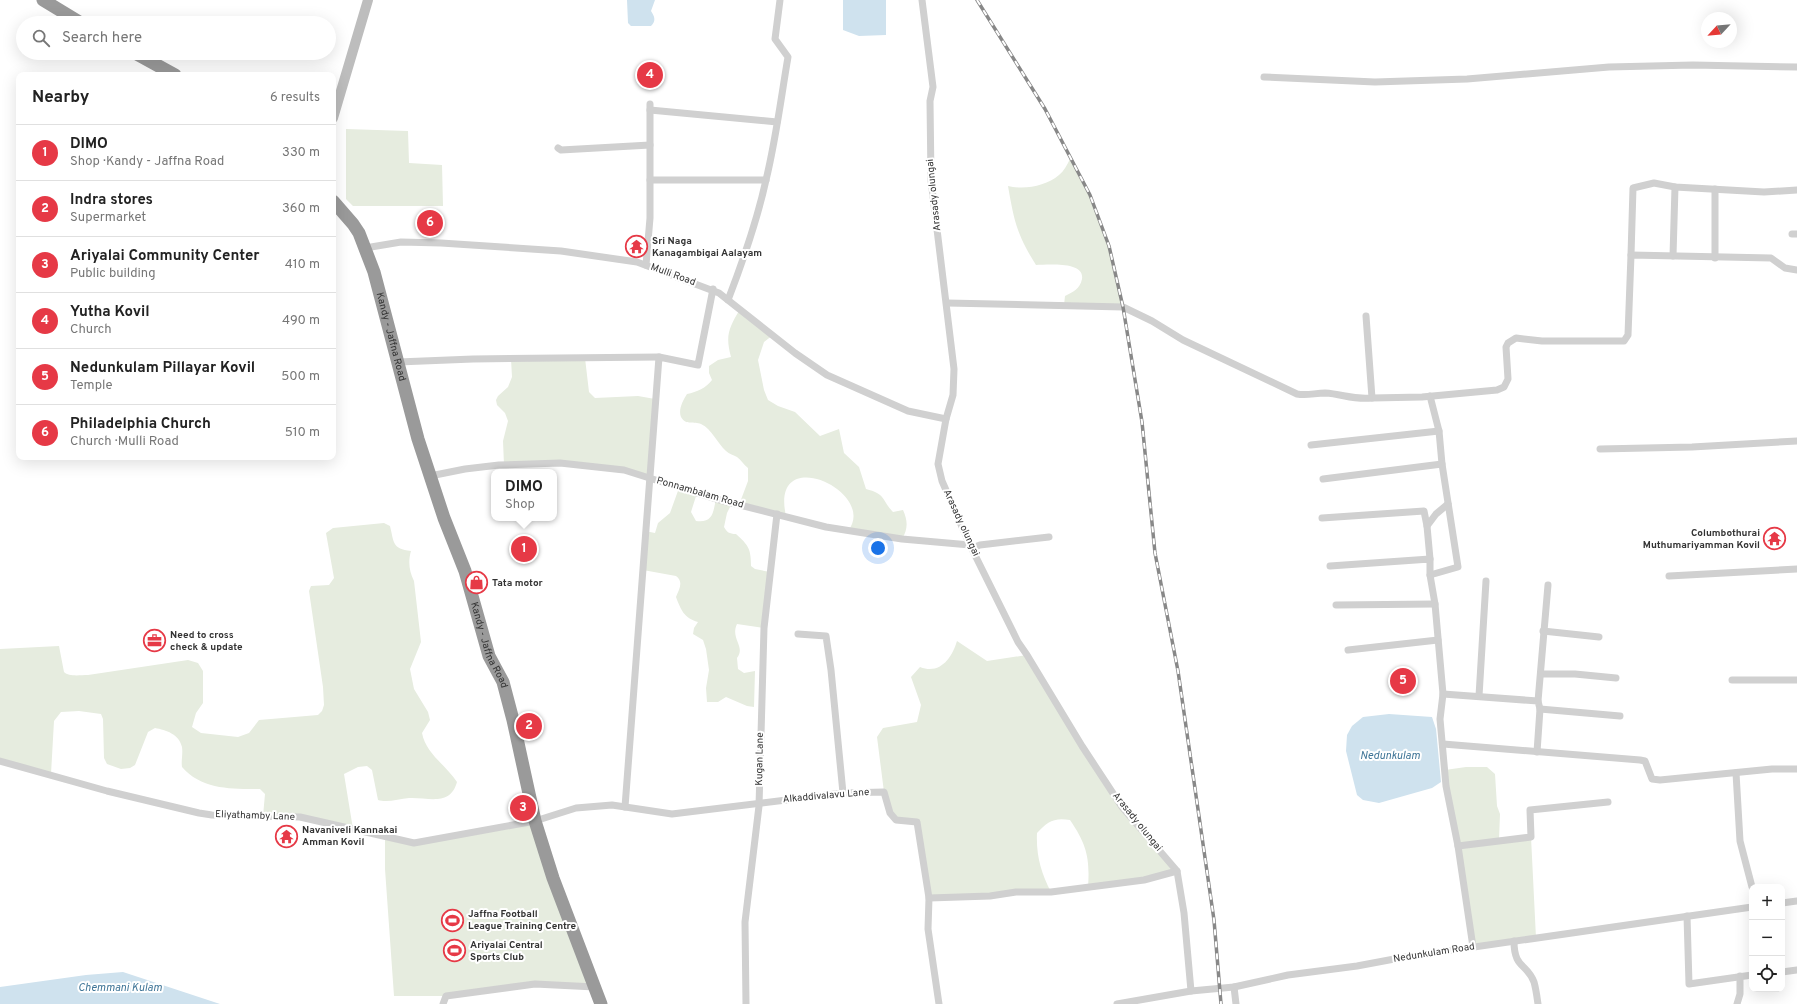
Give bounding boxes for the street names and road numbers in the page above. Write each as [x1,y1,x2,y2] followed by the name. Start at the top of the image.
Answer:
[924,158,944,232] street label: Arasady olungai
[649,261,697,289] street label: Mulli Road
[373,291,409,382] street label: Kandy - Jaffna Road
[655,474,745,512] street label: Ponnambalam Road
[940,488,982,558] street label: Arasady olungai
[468,600,511,689] street label: Kandy - Jaffna Road
[753,732,767,786] street label: Kugan Lane
[782,786,870,806] street label: Alkaddivalavu Lane
[1109,790,1165,854] street label: Arasady olungai
[215,808,295,824] street label: Eliyathamby Lane
[1392,940,1476,966] street label: Nedunkulam Road

